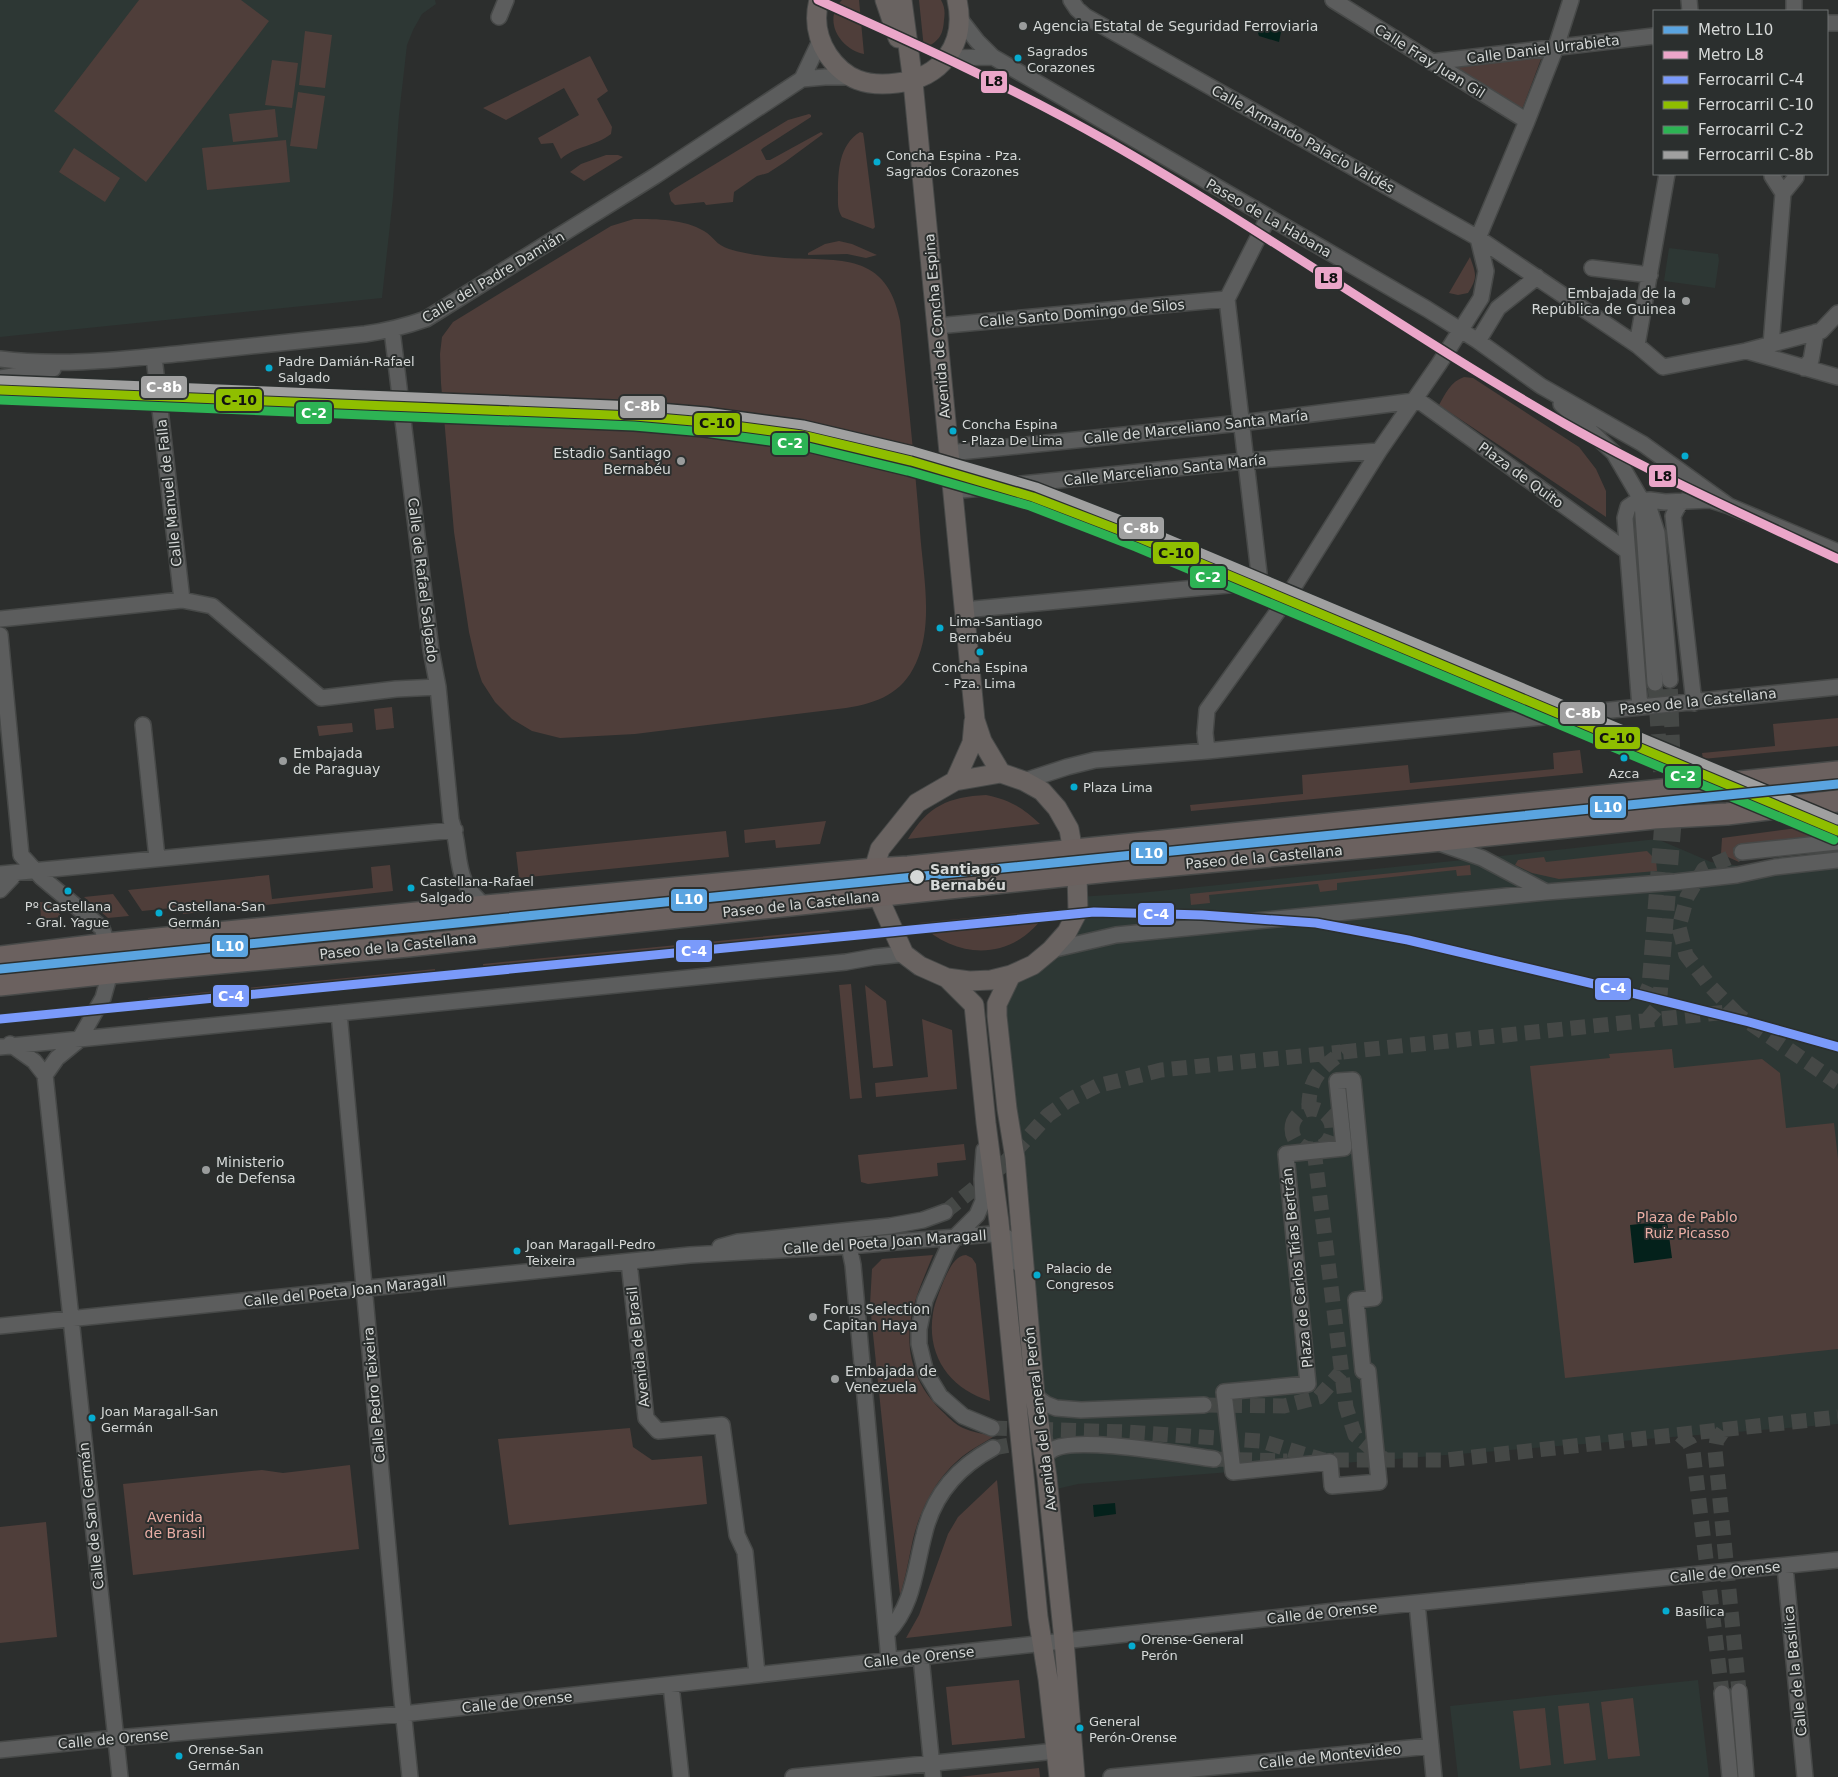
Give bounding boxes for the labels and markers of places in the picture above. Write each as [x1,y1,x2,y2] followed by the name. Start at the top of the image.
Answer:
[1033,18,1318,34] place label: Agencia Estatal de Seguridad Ferroviaria
[1017,20,1029,32] marker: Agencia Estatal de Seguridad Ferroviaria
[1027,44,1095,75] place label: Sagrados Corazones
[1013,53,1023,63] marker: Sagrados Corazones
[886,148,1022,179] place label: Concha Espina - Pza. Sagrados Corazones
[872,157,882,167] marker: Concha Espina - Pza. Sagrados Corazones
[1532,285,1676,317] place label: Embajada de la República de Guinea
[1680,295,1692,307] marker: Embajada de la República de Guinea
[278,354,415,385] place label: Padre Damián-Rafael Salgado
[264,363,274,373] marker: Padre Damián-Rafael Salgado
[962,417,1063,448] place label: Concha Espina - Plaza De Lima
[948,426,958,436] marker: Concha Espina - Plaza De Lima
[553,445,671,477] place label: Estadio Santiago Bernabéu
[1680,451,1690,461] unlabelled marker
[675,455,687,467] marker: Estadio Santiago Bernabéu
[949,614,1043,645] place label: Lima-Santiago Bernabéu
[935,623,945,633] marker: Lima-Santiago Bernabéu
[975,647,985,657] marker: Concha Espina - Pza. Lima
[932,660,1028,691] place label: Concha Espina - Pza. Lima
[293,745,380,777] place label: Embajada de Paraguay
[1619,753,1629,763] marker: Azca
[277,755,289,767] marker: Embajada de Paraguay
[1609,766,1639,781] place label: Azca
[1083,780,1153,795] place label: Plaza Lima
[1069,782,1079,792] marker: Plaza Lima
[930,861,1006,893] place label: Santiago Bernabéu
[908,868,926,886] marker: Santiago Bernabéu
[420,874,534,905] place label: Castellana-Rafael Salgado
[406,883,416,893] marker: Castellana-Rafael Salgado
[63,886,73,896] marker: Pº Castellana - Gral. Yague
[25,899,111,930] place label: Pº Castellana - Gral. Yague
[168,899,265,930] place label: Castellana-San Germán
[154,908,164,918] marker: Castellana-San Germán
[216,1154,296,1186] place label: Ministerio de Defensa
[200,1164,212,1176] marker: Ministerio de Defensa
[525,1237,655,1268] place label: Joan Maragall-Pedro Teixeira
[512,1246,522,1256] marker: Joan Maragall-Pedro Teixeira
[1046,1261,1114,1292] place label: Palacio de Congresos
[1032,1270,1042,1280] marker: Palacio de Congresos
[823,1301,930,1333] place label: Forus Selection Capitan Haya
[807,1311,819,1323] marker: Forus Selection Capitan Haya
[845,1363,937,1395] place label: Embajada de Venezuela
[829,1373,841,1385] marker: Embajada de Venezuela
[100,1404,218,1435] place label: Joan Maragall-San Germán
[87,1413,97,1423] marker: Joan Maragall-San Germán
[1675,1604,1725,1619] place label: Basílica
[1661,1606,1671,1616] marker: Basílica
[1141,1632,1244,1663] place label: Orense-General Perón
[1127,1641,1137,1651] marker: Orense-General Perón
[1089,1714,1177,1745] place label: General Perón-Orense
[1075,1723,1085,1733] marker: General Perón-Orense
[188,1742,263,1773] place label: Orense-San Germán
[174,1751,184,1761] marker: Orense-San Germán

